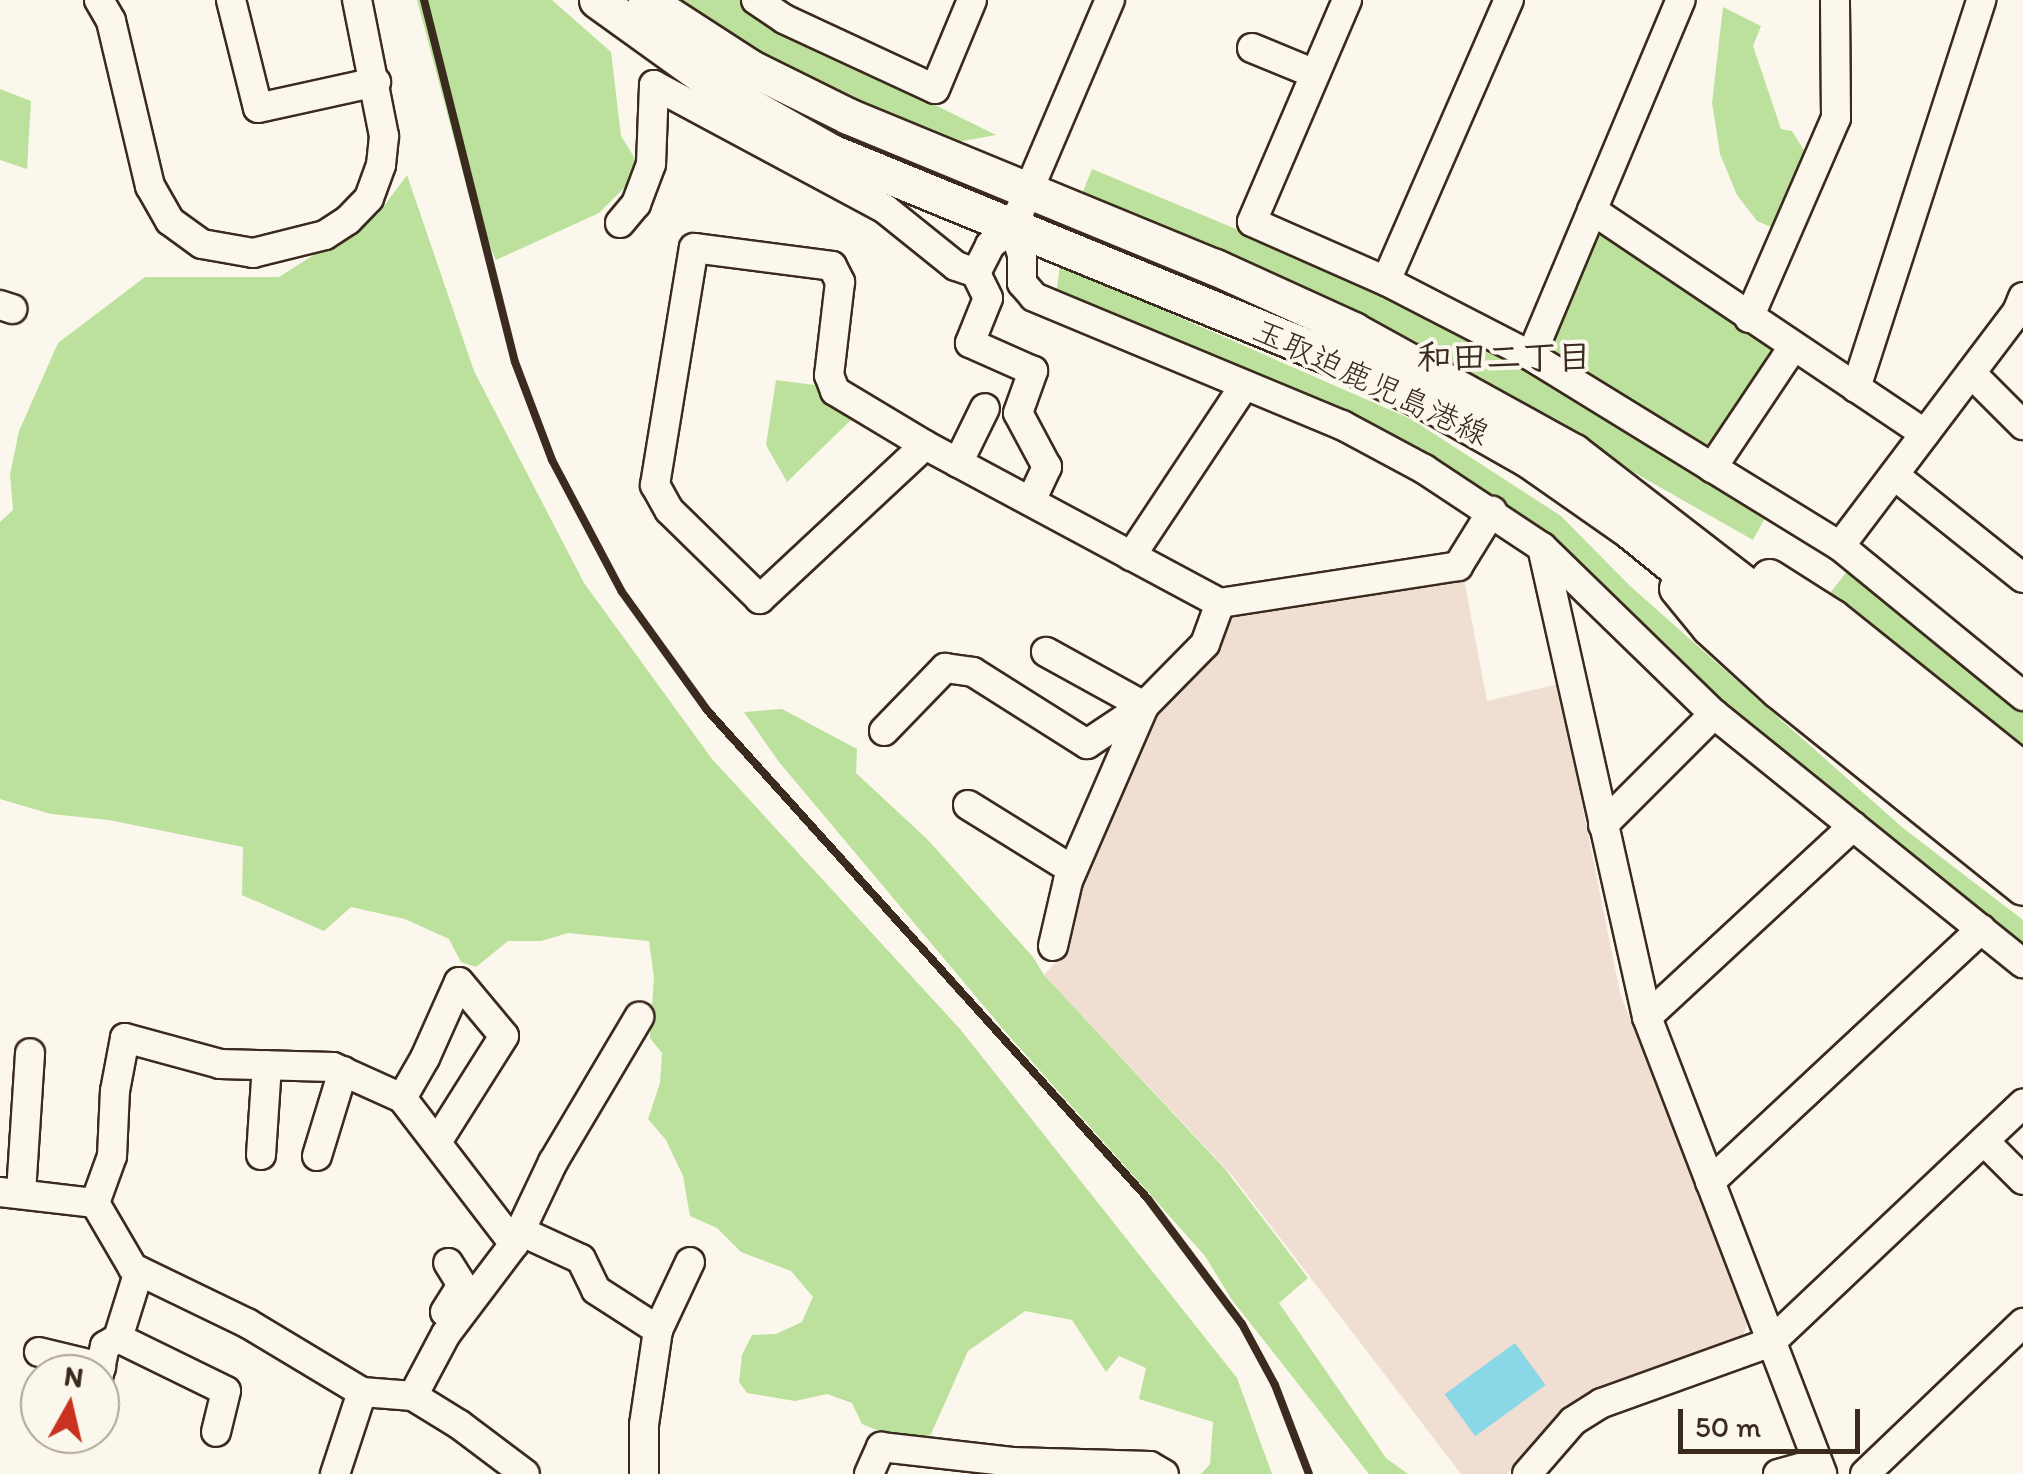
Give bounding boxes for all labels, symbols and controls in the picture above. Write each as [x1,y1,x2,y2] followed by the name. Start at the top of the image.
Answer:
[1247,311,1495,453] street label: 玉取迫鹿児島港線
[1417,336,1591,378] district label: 和田二丁目
[20,1354,120,1454] north arrow
[62,1358,86,1394] text: N
[1683,1389,1866,1451] scale bar
[1695,1408,1761,1445] text: 50 m

